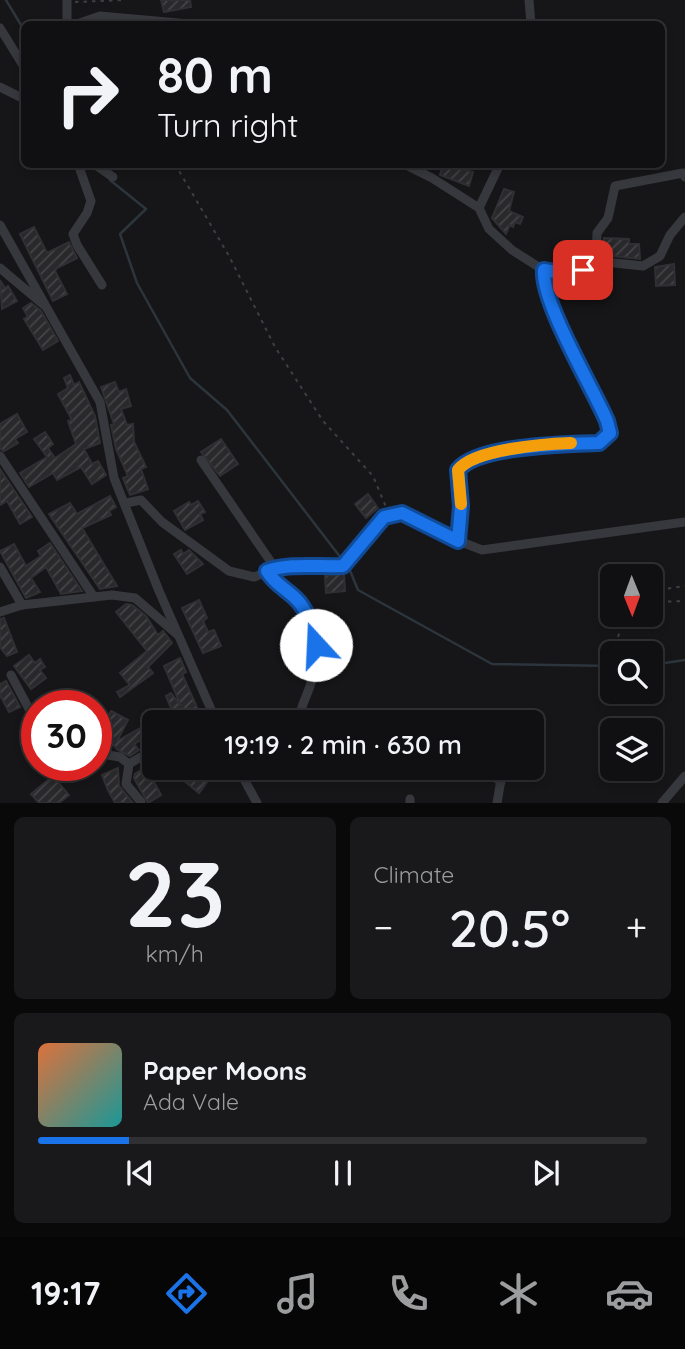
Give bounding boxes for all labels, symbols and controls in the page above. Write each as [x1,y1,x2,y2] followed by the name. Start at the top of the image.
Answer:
[157,44,273,105] text: 80 m
[42,49,133,140] icon: right
[157,105,298,145] text: Turn right
[553,240,613,300] pin
[564,251,602,289] icon: arrive
[600,564,663,626] north arrow
[600,564,663,781] map controls
[279,608,353,682] position arrow
[600,641,663,704] button: search
[21,690,112,781] speed limit sign: 30
[600,718,663,781] button: layers
[224,728,462,761] text: 19:19 · 2 min · 630 m
[124,836,225,950] text: 23
[374,860,454,889] text: Climate
[449,895,570,960] text: 20.5°
[374,903,393,951] text: −
[626,903,647,951] text: +
[146,939,204,968] text: km/h
[143,1054,307,1087] text: Paper Moons
[143,1087,239,1116] text: Ada Vale
[121,1154,159,1192] icon: previous
[324,1154,362,1192] icon: pause
[527,1154,565,1192] icon: next
[162,1269,211,1318] icon: directions
[273,1269,322,1318] icon: music
[384,1269,433,1318] icon: phone
[494,1269,543,1318] icon: climate
[605,1269,654,1318] icon: car
[31,1273,100,1313] text: 19:17

